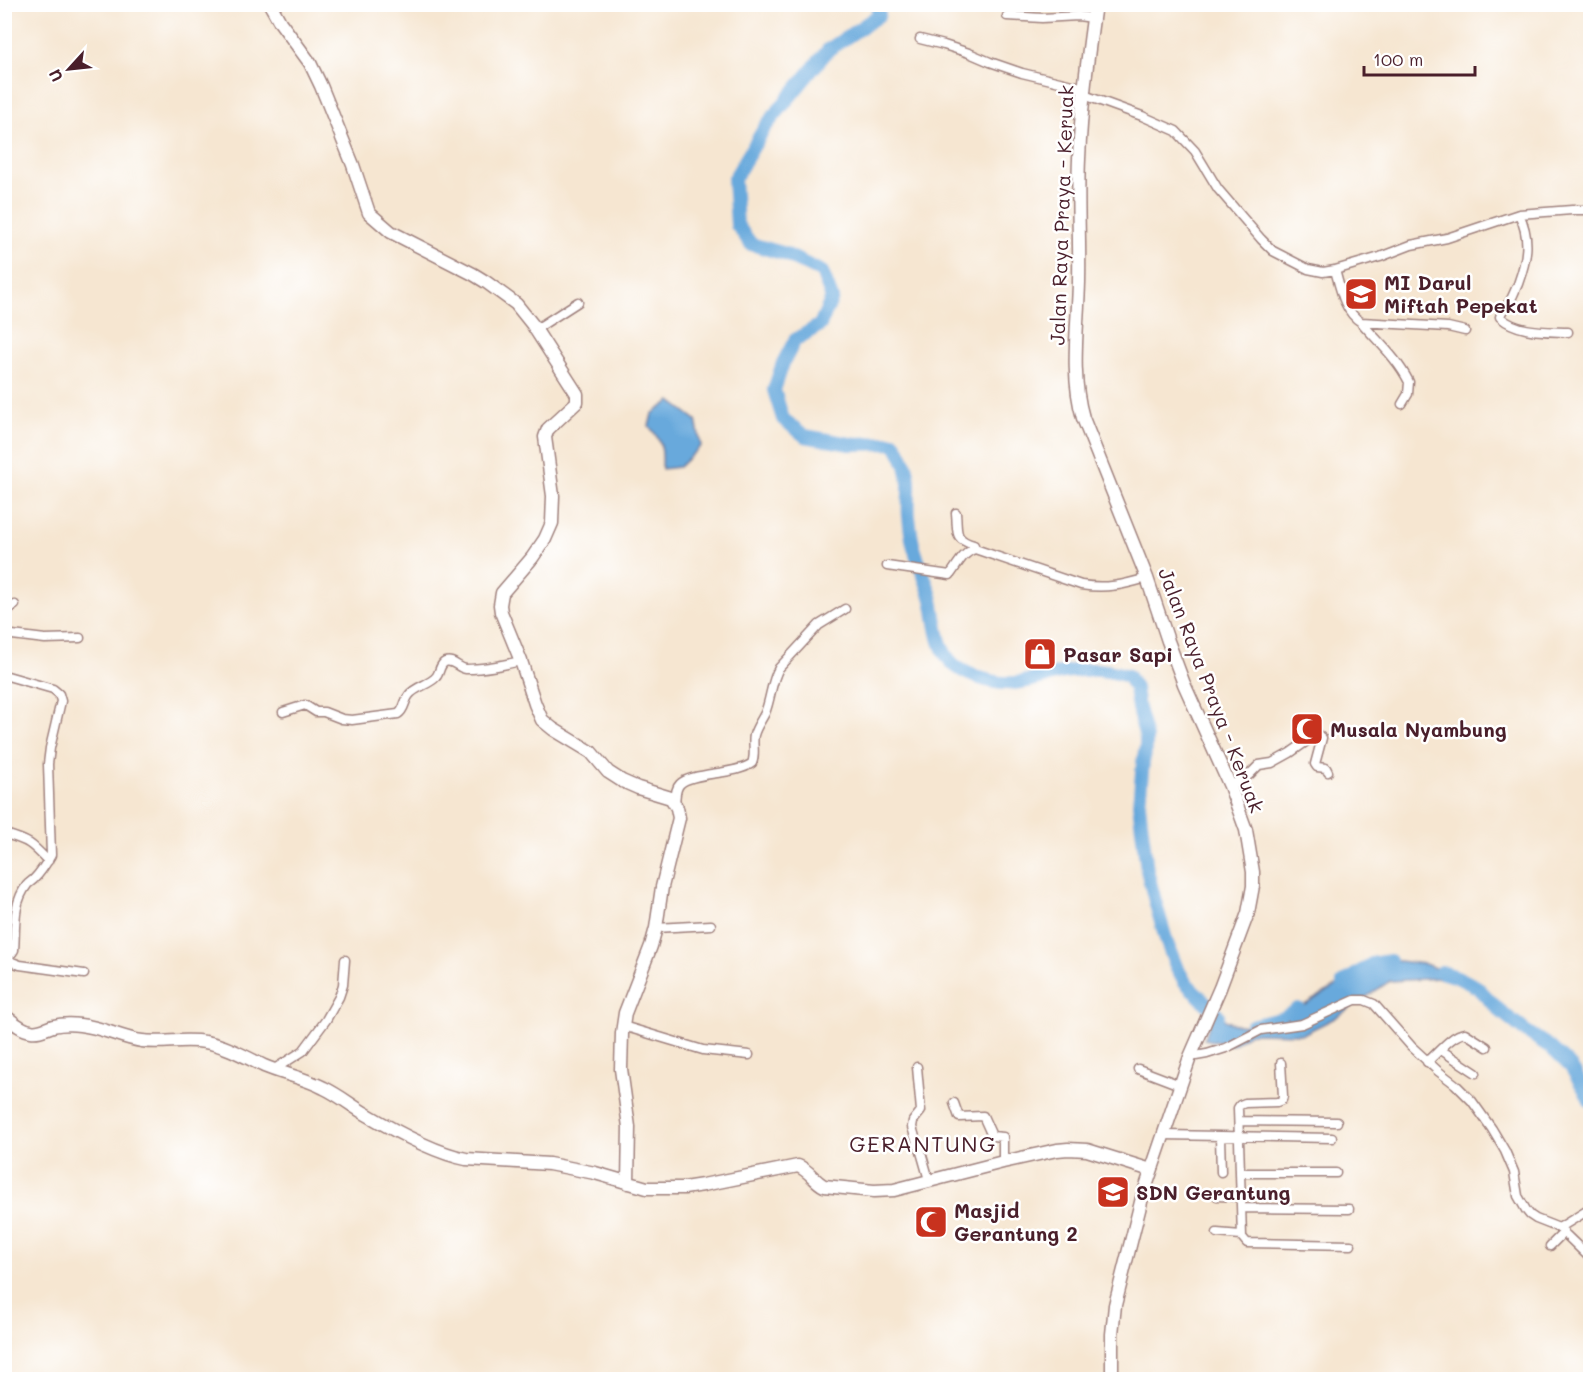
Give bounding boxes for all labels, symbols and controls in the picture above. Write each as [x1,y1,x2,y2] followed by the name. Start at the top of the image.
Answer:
[39,39,99,99] north arrow
[1364,39,1475,77] scale bar
[1373,47,1423,71] text: 100 m
[43,66,67,86] text: U
[1043,84,1079,346] street label: Jalan Raya Praya - Keruak
[1384,269,1538,318] place label: MI Darul Miftah Pepekat
[1343,276,1379,312] school or university icon: MI Darul Miftah Pepekat
[1153,564,1271,816] street label: Jalan Raya Praya - Keruak
[1022,636,1058,672] shop icon: Pasar Sapi
[1063,641,1173,667] place label: Pasar Sapi
[1289,711,1325,747] mosque icon: Musala Nyambung
[1330,716,1507,742] place label: Musala Nyambung
[849,1129,997,1158] district label: GERANTUNG
[1095,1174,1131,1210] school or university icon: SDN Gerantung
[1136,1179,1291,1205] place label: SDN Gerantung
[954,1197,1078,1246] place label: Masjid Gerantung 2
[913,1204,949,1240] mosque icon: Masjid Gerantung 2

